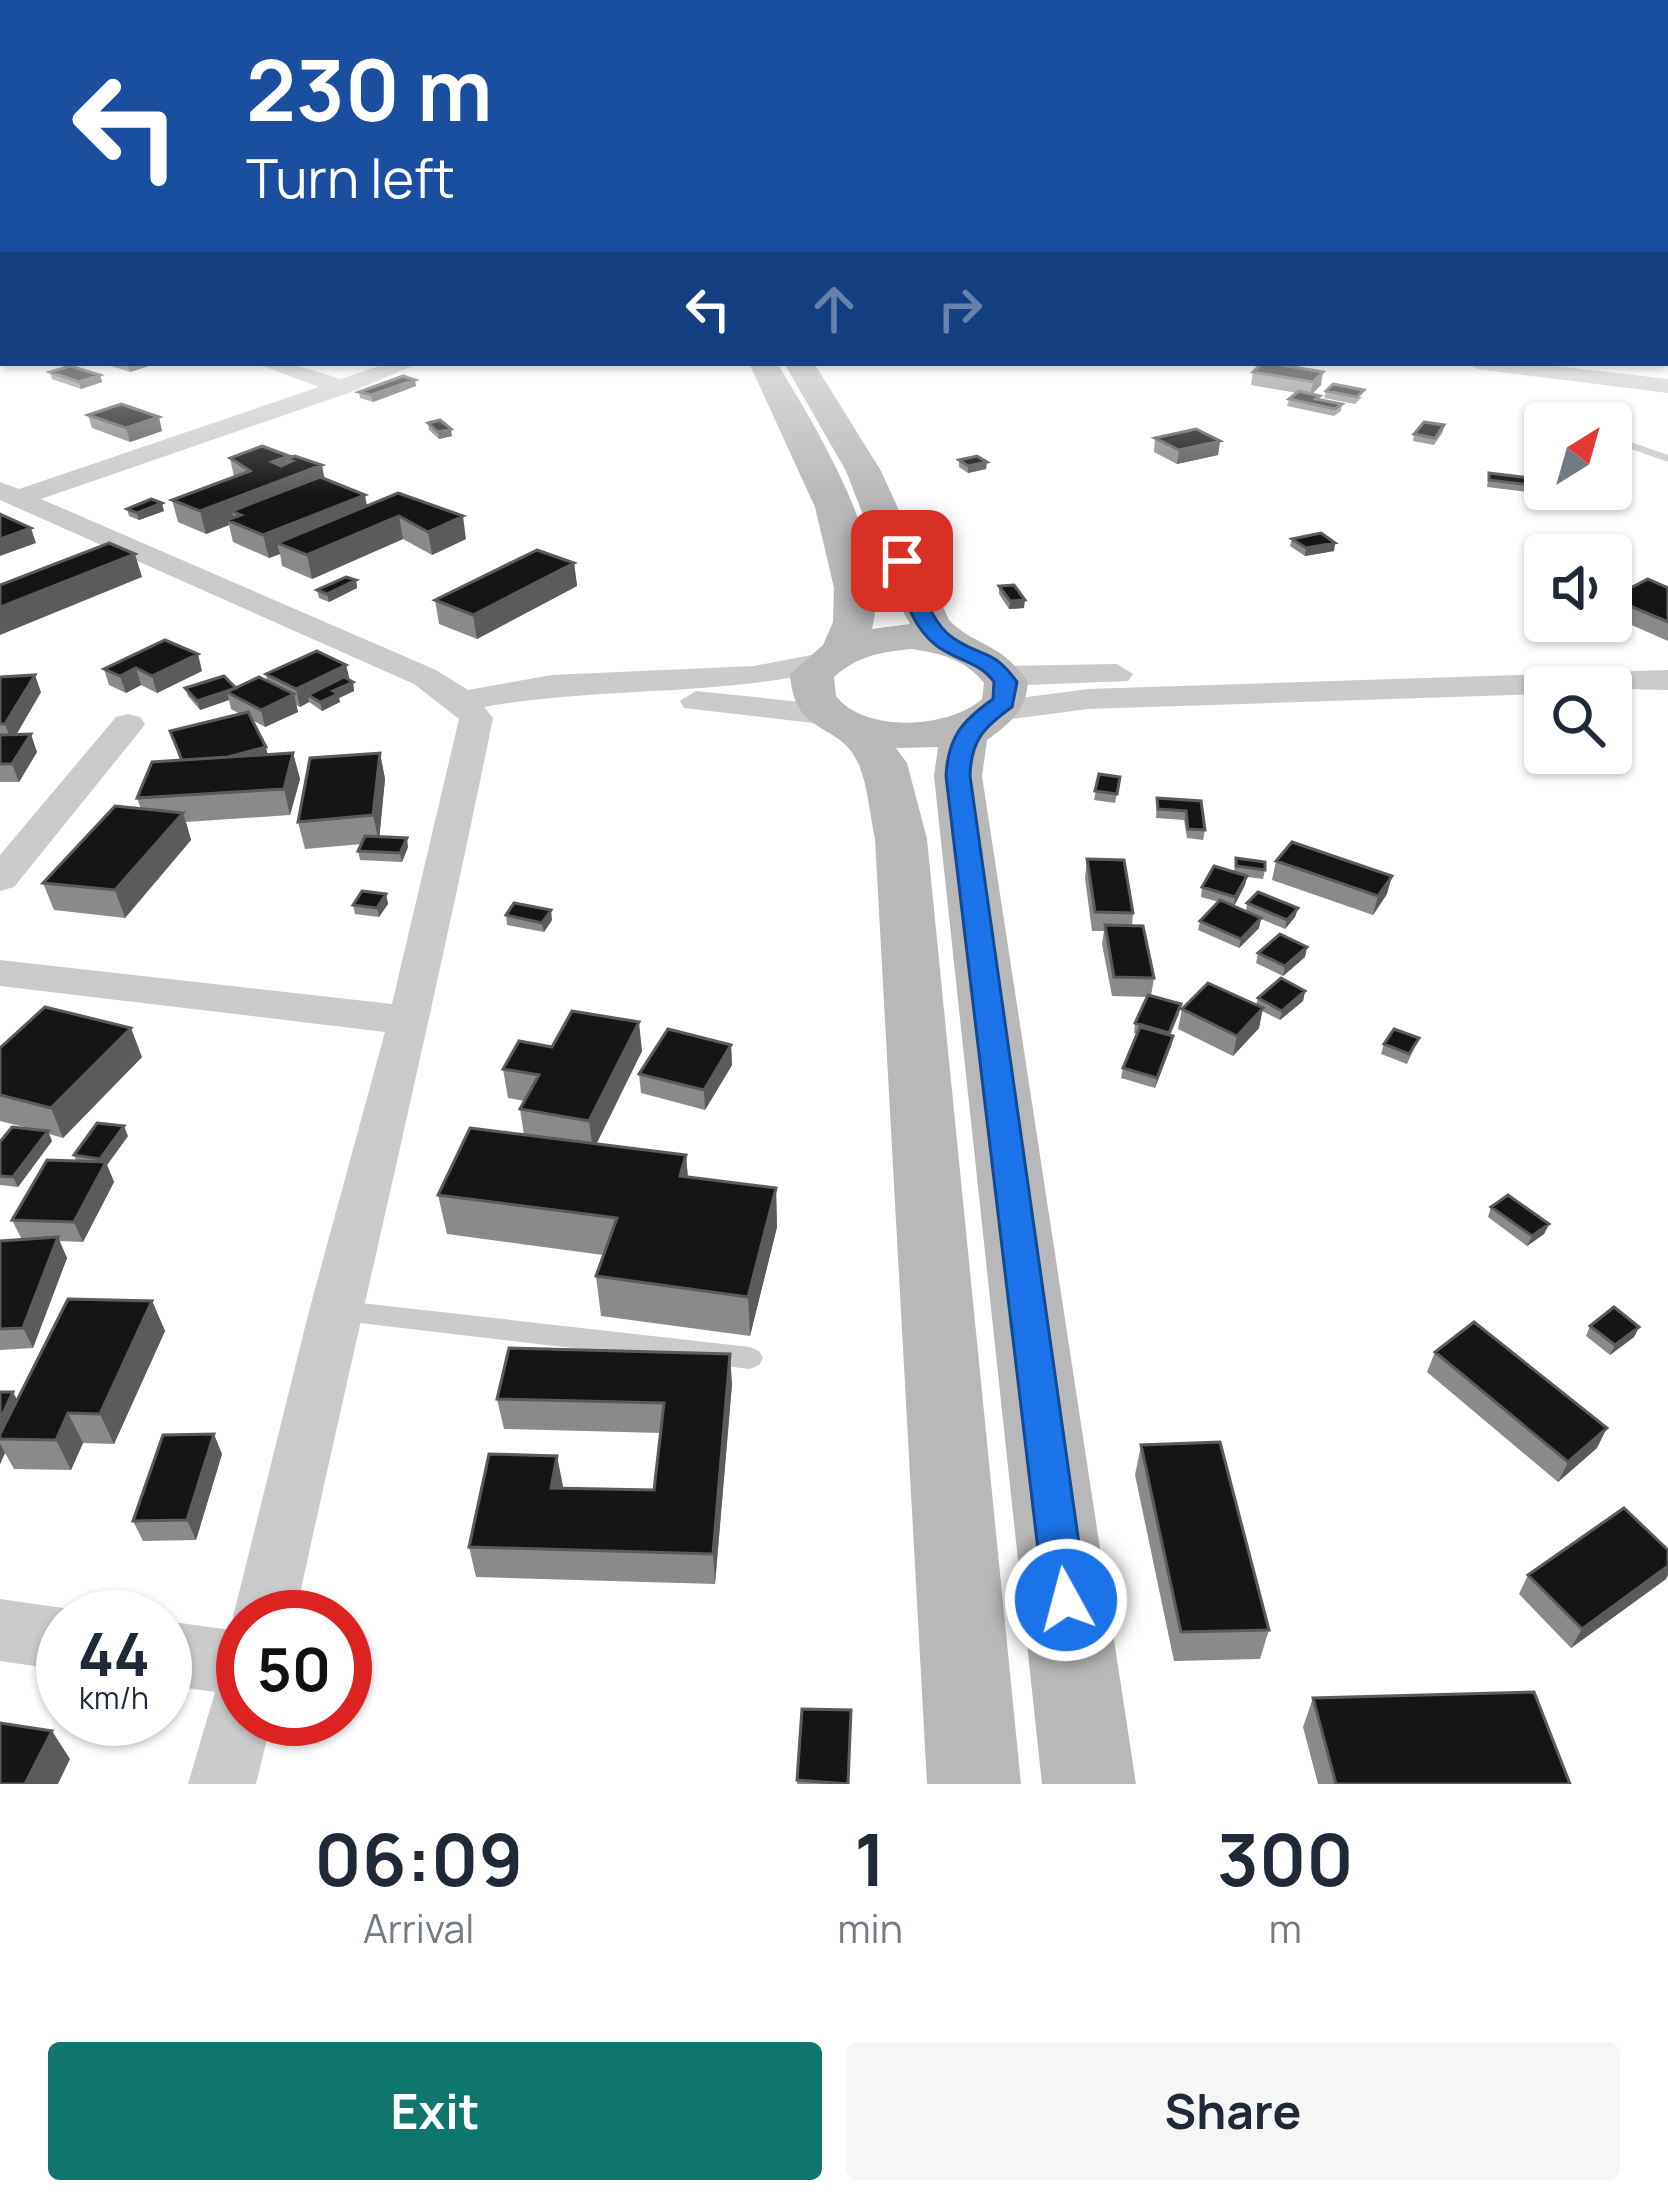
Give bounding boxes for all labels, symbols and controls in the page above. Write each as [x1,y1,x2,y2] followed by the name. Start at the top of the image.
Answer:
[246,31,492,146] text: 230 m
[48,48,204,204] icon: left
[246,140,455,214] text: Turn left
[675,276,741,342] icon: left
[801,276,867,342] icon: ahead
[927,276,993,342] icon: right
[1524,402,1632,510] north arrow
[1524,402,1632,774] map controls
[851,510,953,612] pin
[869,528,935,594] icon: arrive
[1524,534,1632,642] button: sound
[1524,666,1632,774] button: search
[1003,1537,1129,1663] position arrow
[216,1590,372,1746] speed limit sign: 50
[78,1612,150,1694] text: 44
[79,1677,149,1718] text: km/h
[314,1809,523,1908] text: 06:09
[854,1809,886,1908] text: 1
[1217,1809,1354,1908] text: 300
[363,1901,474,1955] text: Arrival
[837,1901,903,1955] text: min
[1269,1901,1302,1955] text: m
[48,2042,822,2180] button: Exit
[846,2042,1620,2180] button: Share

